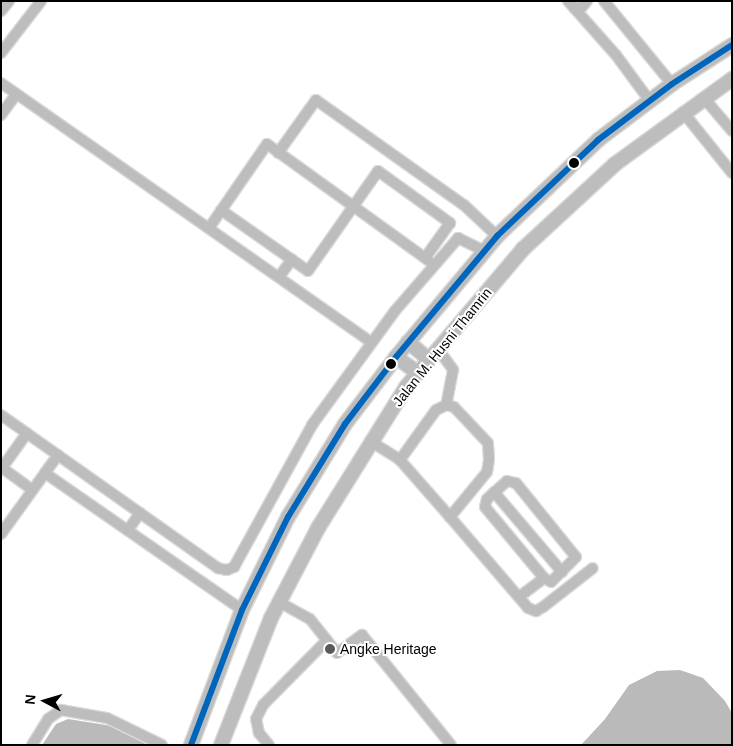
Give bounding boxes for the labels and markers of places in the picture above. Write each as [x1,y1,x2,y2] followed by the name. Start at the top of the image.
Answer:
[569,158,579,168] unlabelled marker
[386,359,396,369] unlabelled marker
[340,641,437,657] place label: Angke Heritage
[324,643,336,655] marker: Angke Heritage

